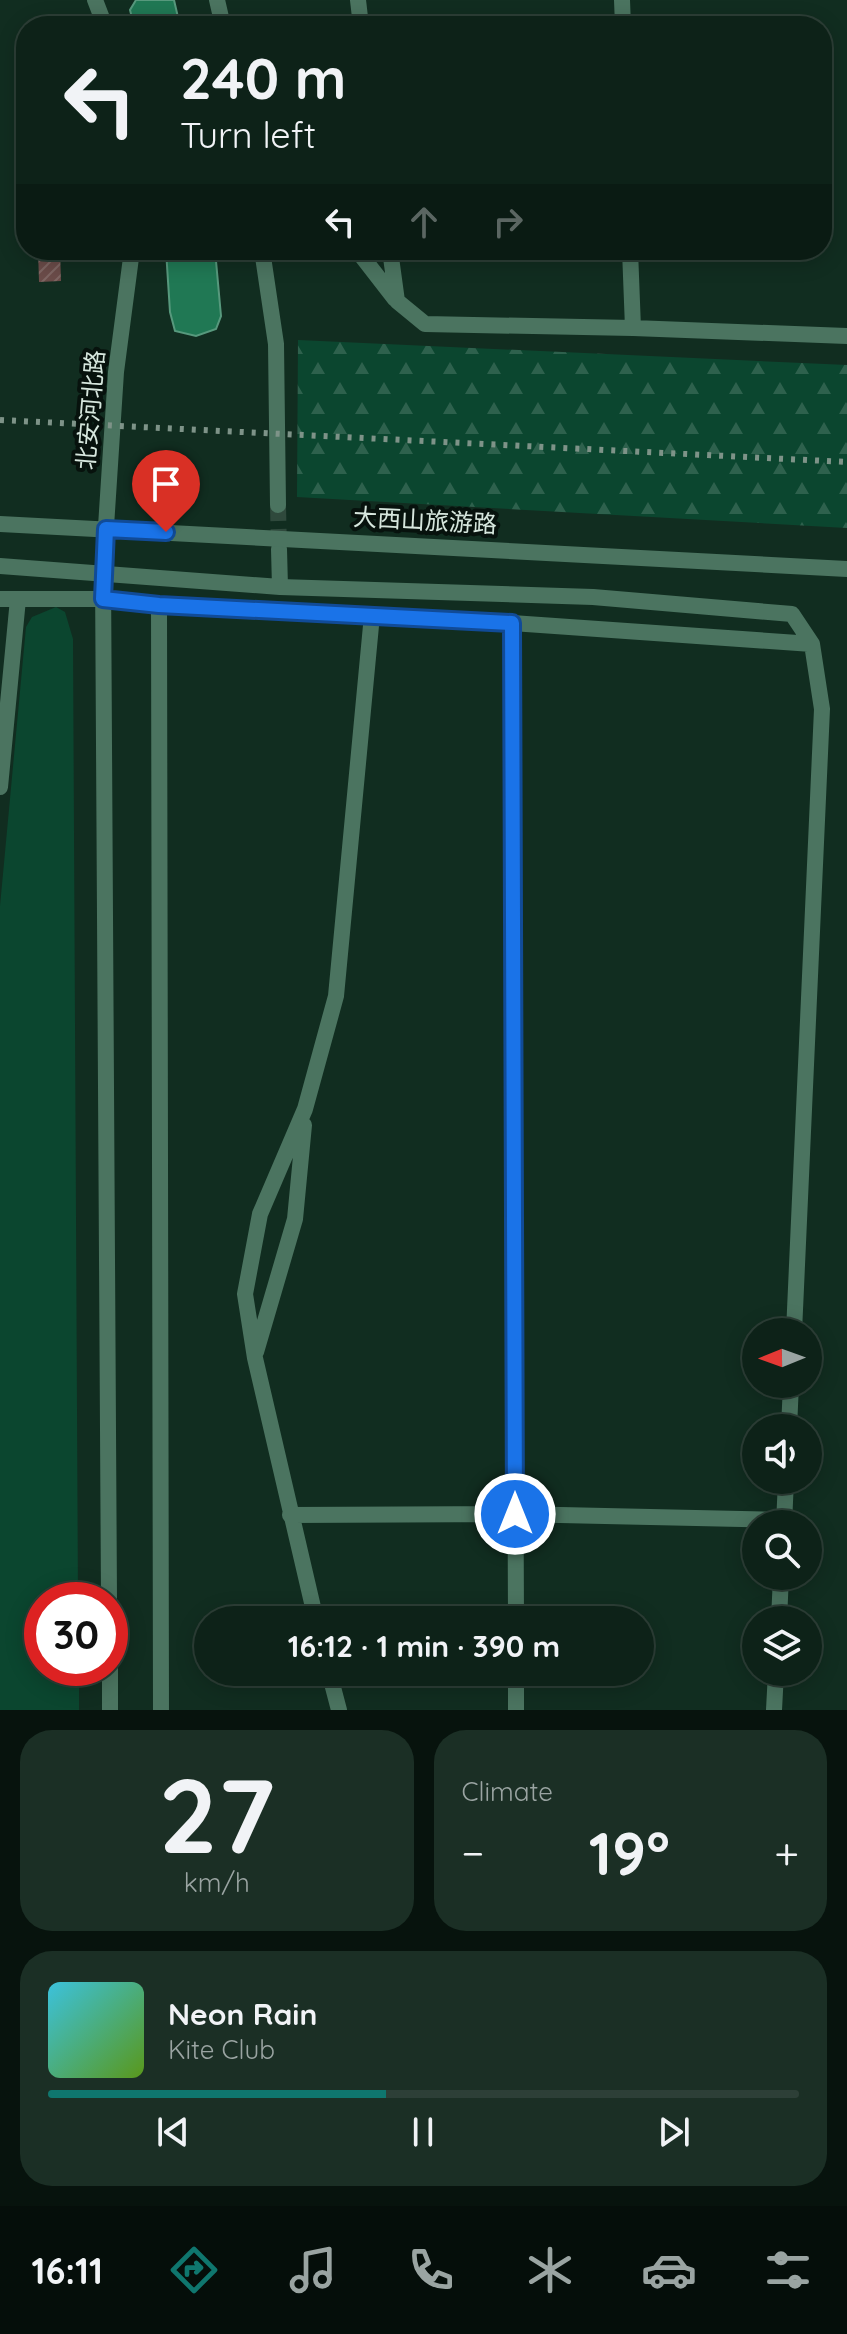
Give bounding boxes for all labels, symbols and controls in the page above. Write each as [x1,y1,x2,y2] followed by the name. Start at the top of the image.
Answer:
[180,43,347,113] text: 240 m
[48,48,152,152] icon: left
[180,112,316,157] text: Turn left
[318,200,362,244] icon: left
[402,200,446,244] icon: ahead
[486,200,530,244] icon: right
[70,349,110,471] street label: 北安河北路
[132,450,200,532] pin
[144,462,188,506] icon: arrive
[352,501,498,539] street label: 大西山旅游路
[742,1318,822,1398] north arrow
[742,1318,822,1686] map controls
[742,1414,822,1494] button: sound
[473,1472,557,1556] position arrow
[742,1510,822,1590] button: search
[24,1582,128,1686] speed limit sign: 30
[742,1606,822,1686] button: layers
[288,1627,560,1665] text: 16:12 · 1 min · 390 m
[159,1749,275,1879] text: 27
[462,1775,553,1808] text: Climate
[589,1815,670,1890] text: 19°
[462,1825,484,1880] text: −
[774,1825,799,1880] text: +
[184,1866,250,1899] text: km/h
[168,1995,317,2033] text: Neon Rain
[168,2033,275,2066] text: Kite Club
[151,2110,195,2154] icon: previous
[401,2110,445,2154] icon: pause
[652,2110,696,2154] icon: next
[166,2242,222,2298] icon: directions
[285,2242,341,2298] icon: music
[403,2242,459,2298] icon: phone
[522,2242,578,2298] icon: climate
[641,2242,697,2298] icon: car
[760,2242,816,2298] icon: filters
[31,2248,103,2293] text: 16:11

